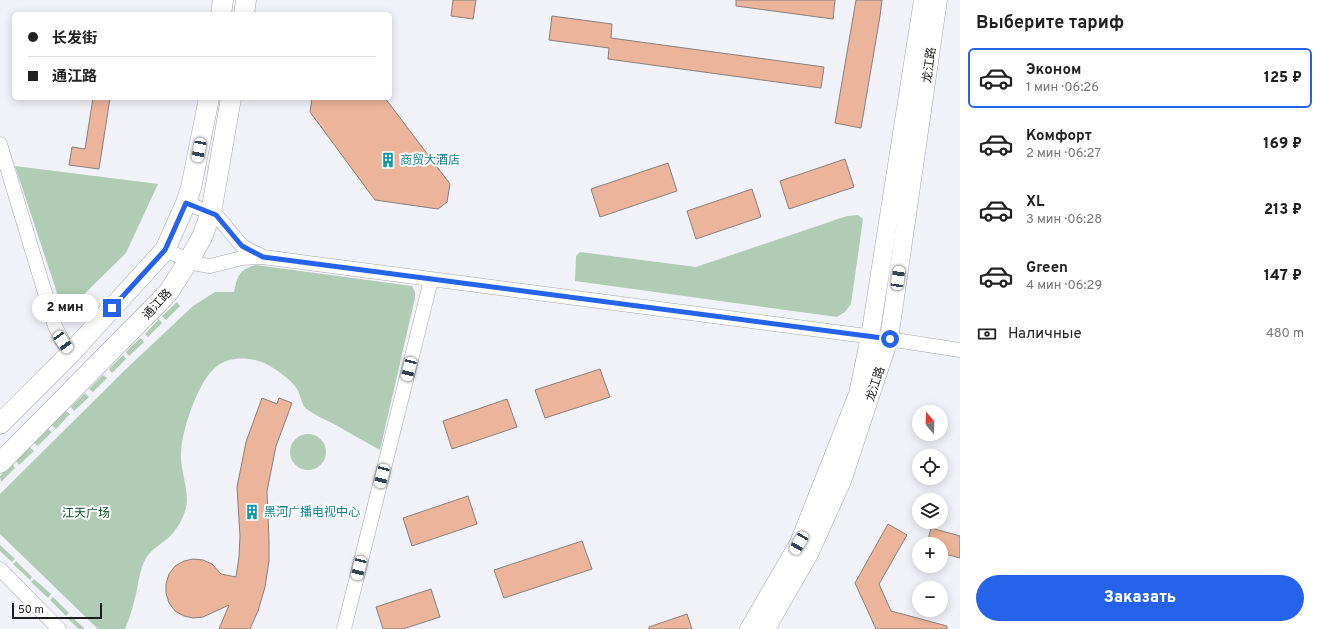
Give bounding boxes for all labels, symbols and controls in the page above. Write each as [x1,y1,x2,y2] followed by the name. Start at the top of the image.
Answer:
[976,12,1124,35] text: Выберите тариф
[52,30,97,49] text: 长发街
[920,46,940,84] street label: 龙江路
[978,60,1014,96] icon: car
[1026,61,1081,80] text: Эконом
[52,68,97,87] text: 通江路
[1264,69,1302,88] text: 125 ₽
[1026,80,1099,96] text: 1 мин · 06:26
[978,126,1014,162] icon: car
[1026,127,1092,146] text: Комфорт
[1263,135,1302,154] text: 169 ₽
[191,137,207,163] car
[1026,146,1101,162] text: 2 мин · 06:27
[379,151,397,169] building icon: 商贸大酒店
[400,153,460,169] place label: 商贸大酒店
[978,192,1014,228] icon: car
[1026,193,1044,212] text: XL
[1264,201,1302,220] text: 213 ₽
[1026,212,1102,228] text: 3 мин · 06:28
[978,258,1014,294] icon: car
[1026,259,1068,278] text: Green
[890,265,906,291] car
[1264,267,1302,286] text: 147 ₽
[1026,278,1102,294] text: 4 мин · 06:29
[140,286,176,323] street label: 通江路
[32,294,98,322] callout: 2 мин
[103,299,121,317] route end
[47,300,83,316] text: 2 мин
[976,323,998,345] icon: cash
[1008,325,1082,344] text: Наличные
[1266,326,1304,342] text: 480 m
[51,329,75,355] car
[881,330,899,348] route start
[400,356,418,382] car
[863,365,889,404] street label: 龙江路
[912,405,948,441] north arrow
[912,405,948,617] map controls
[912,449,948,485] button: locate
[373,463,391,489] car
[912,493,948,529] button: layers
[243,503,261,521] building icon: 黑河广播电视中心
[264,505,360,521] place label: 黑河广播电视中心
[62,506,110,522] park label: 江天广场
[788,530,810,556] car
[912,537,948,573] button: +
[350,555,368,581] car
[976,575,1304,621] button: Заказать
[912,581,948,617] button: −
[12,601,102,620] scale bar
[18,603,44,617] text: 50 m

